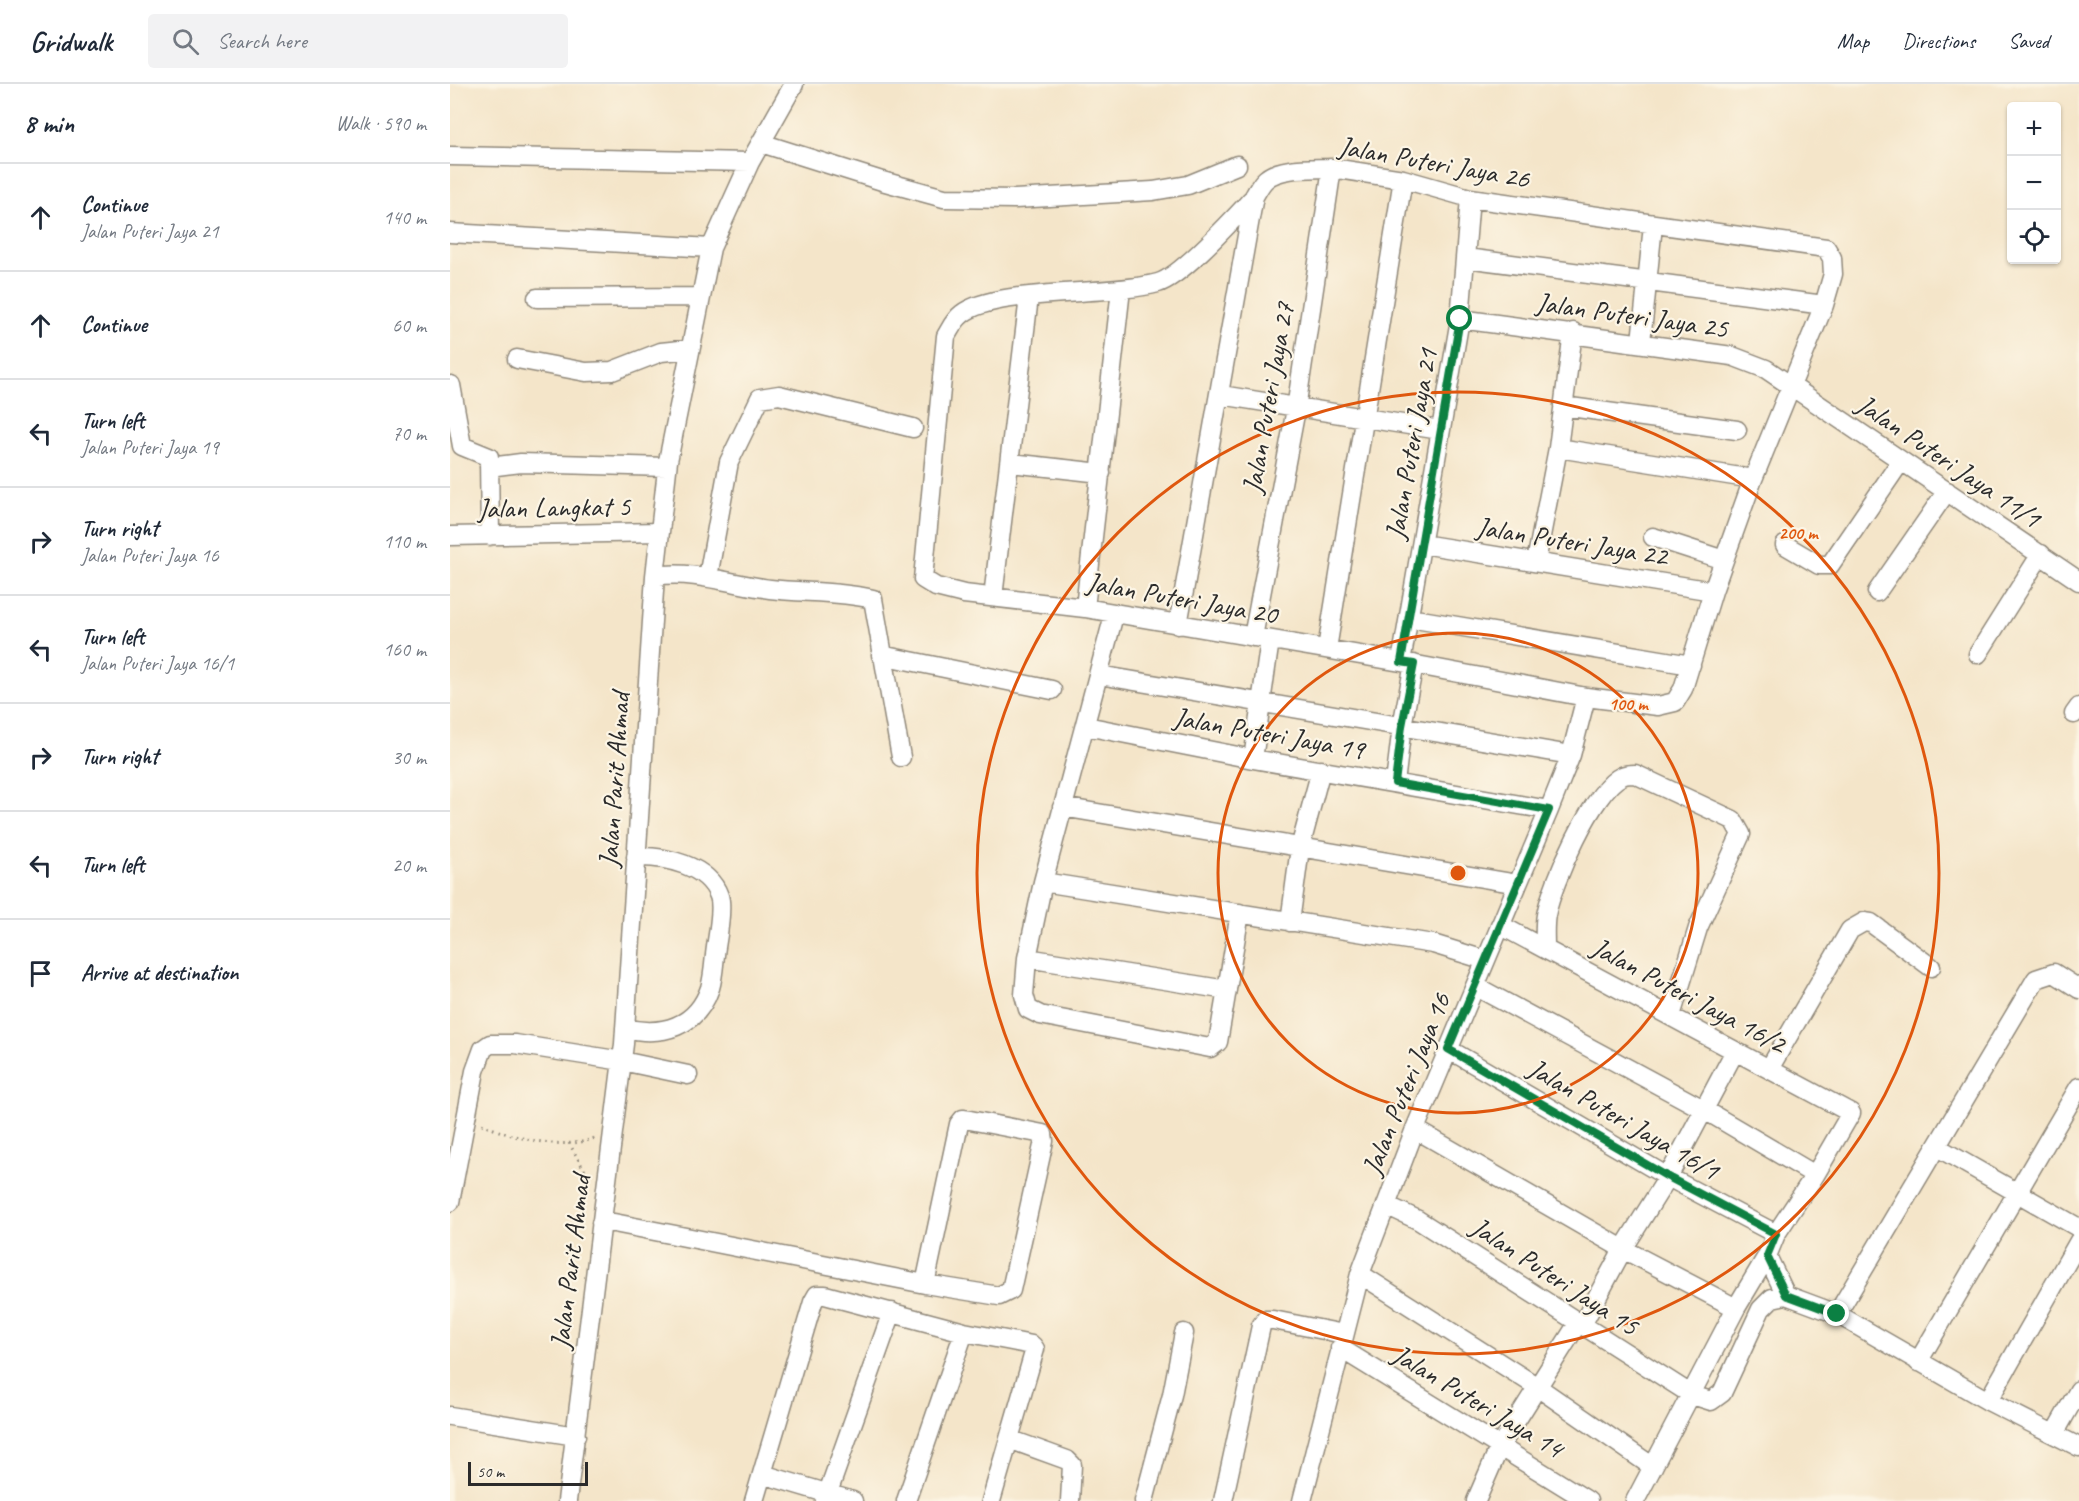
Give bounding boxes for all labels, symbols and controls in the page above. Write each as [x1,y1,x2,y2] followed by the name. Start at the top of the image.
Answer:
[148,14,568,68] search box
[30,24,112,59] text: Gridwalk
[169,25,202,58] icon: search
[217,27,307,55] text: Search here
[1837,28,1869,54] text: Map
[1902,28,1975,54] text: Directions
[2008,28,2049,54] text: Saved
[2007,102,2061,264] map controls
[2007,102,2061,156] button: +
[24,107,74,140] text: 8 min
[336,111,426,136] text: Walk · 590 m
[1334,128,1533,196] street label: Jalan Puteri Jaya 26
[2007,156,2061,210] button: −
[81,191,147,219] text: Continue
[24,201,57,234] icon: ahead
[383,205,426,230] text: 140 m
[2007,210,2061,264] button: locate
[81,219,219,244] text: Jalan Puteri Jaya 21
[1532,284,1731,346] street label: Jalan Puteri Jaya 25
[1234,299,1302,498] street label: Jalan Puteri Jaya 27
[1446,305,1472,331] route start
[24,309,57,342] icon: ahead
[81,311,147,339] text: Continue
[392,313,426,338] text: 60 m
[1377,345,1445,544] street label: Jalan Puteri Jaya 21
[1849,385,2049,536] street label: Jalan Puteri Jaya 11/1
[81,407,145,435] text: Turn left
[24,417,57,450] icon: left
[392,421,426,446] text: 70 m
[81,435,219,460] text: Jalan Puteri Jaya 19
[475,488,632,526] street label: Jalan Langkat 5
[1472,508,1672,574] street label: Jalan Puteri Jaya 22
[81,515,158,543] text: Turn right
[1779,522,1819,544] text: 200 m
[24,525,57,558] icon: right
[383,529,426,554] text: 110 m
[81,543,219,568] text: Jalan Puteri Jaya 16
[1082,564,1282,632] street label: Jalan Puteri Jaya 20
[81,623,145,651] text: Turn left
[24,633,57,666] icon: left
[383,637,426,662] text: 160 m
[81,651,234,676] text: Jalan Puteri Jaya 16/1
[590,687,638,871] street label: Jalan Parit Ahmad
[1609,693,1649,715] text: 100 m
[1169,699,1369,767] street label: Jalan Puteri Jaya 19
[24,741,57,774] icon: right
[81,743,158,771] text: Turn right
[392,745,426,770] text: 30 m
[24,849,57,882] icon: left
[81,851,145,879] text: Turn left
[392,853,426,878] text: 20 m
[1448,863,1468,883] centre of rings
[1584,928,1794,1062] street label: Jalan Puteri Jaya 16/2
[24,957,57,990] icon: arrive
[81,959,238,987] text: Arrive at destination
[1353,987,1459,1182] street label: Jalan Puteri Jaya 16
[1521,1049,1727,1189] street label: Jalan Puteri Jaya 16/1
[542,1169,599,1353] street label: Jalan Parit Ahmad
[1463,1208,1647,1344] street label: Jalan Puteri Jaya 15
[1823,1300,1849,1326] route end
[1385,1335,1572,1467] street label: Jalan Puteri Jaya 14
[468,1459,588,1486] scale bar
[477,1462,504,1482] text: 50 m

